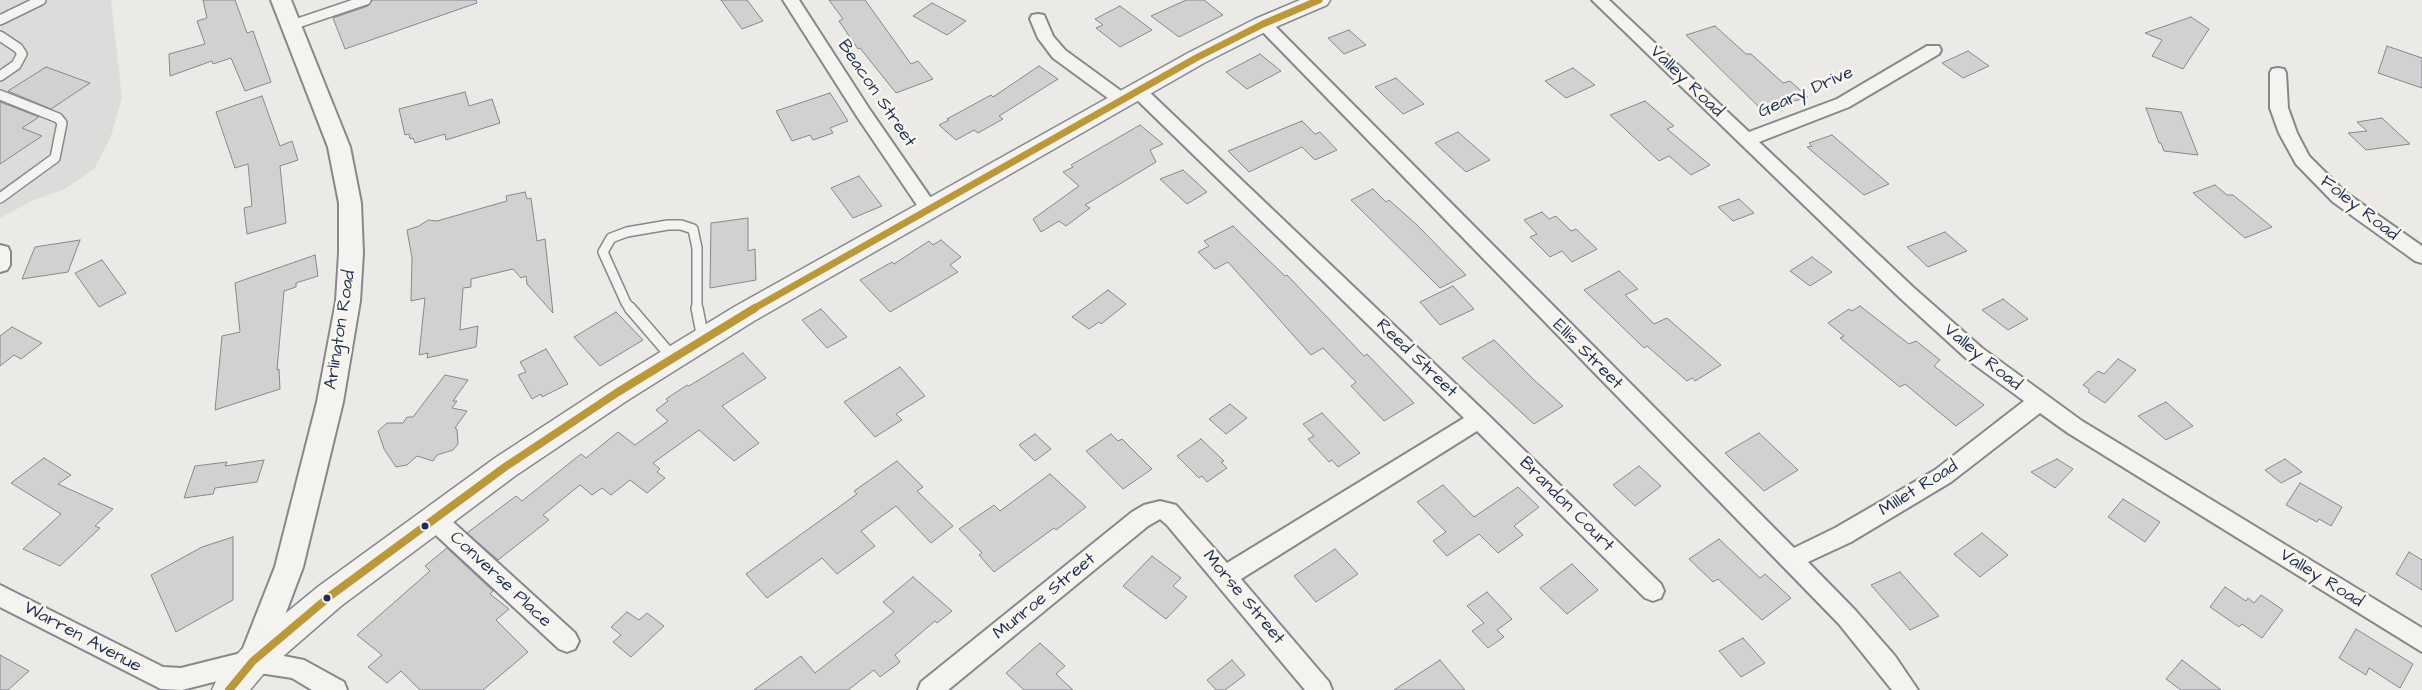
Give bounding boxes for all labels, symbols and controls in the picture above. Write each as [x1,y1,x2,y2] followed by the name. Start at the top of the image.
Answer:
[832,36,920,152] street label: Beacon Street
[1645,41,1727,123] street label: Valley Road
[1755,62,1857,124] street label: Geary Drive
[2315,172,2403,246] street label: Foley Road
[321,269,361,391] street label: Arlington Road
[1371,315,1461,403] street label: Reed Street
[1547,315,1627,395] street label: Ellis Street
[1939,320,2025,396] street label: Valley Road
[1514,453,1618,557] street label: Brandon Court
[1876,456,1962,522] street label: Millet Road
[420,521,430,531] unlabelled marker
[445,527,555,633] street label: Converse Place
[2275,545,2367,613] street label: Valley Road
[1197,546,1289,650] street label: Morse Street
[989,549,1101,645] street label: Munroe Street
[322,593,332,603] unlabelled marker
[19,598,145,678] street label: Warren Avenue

